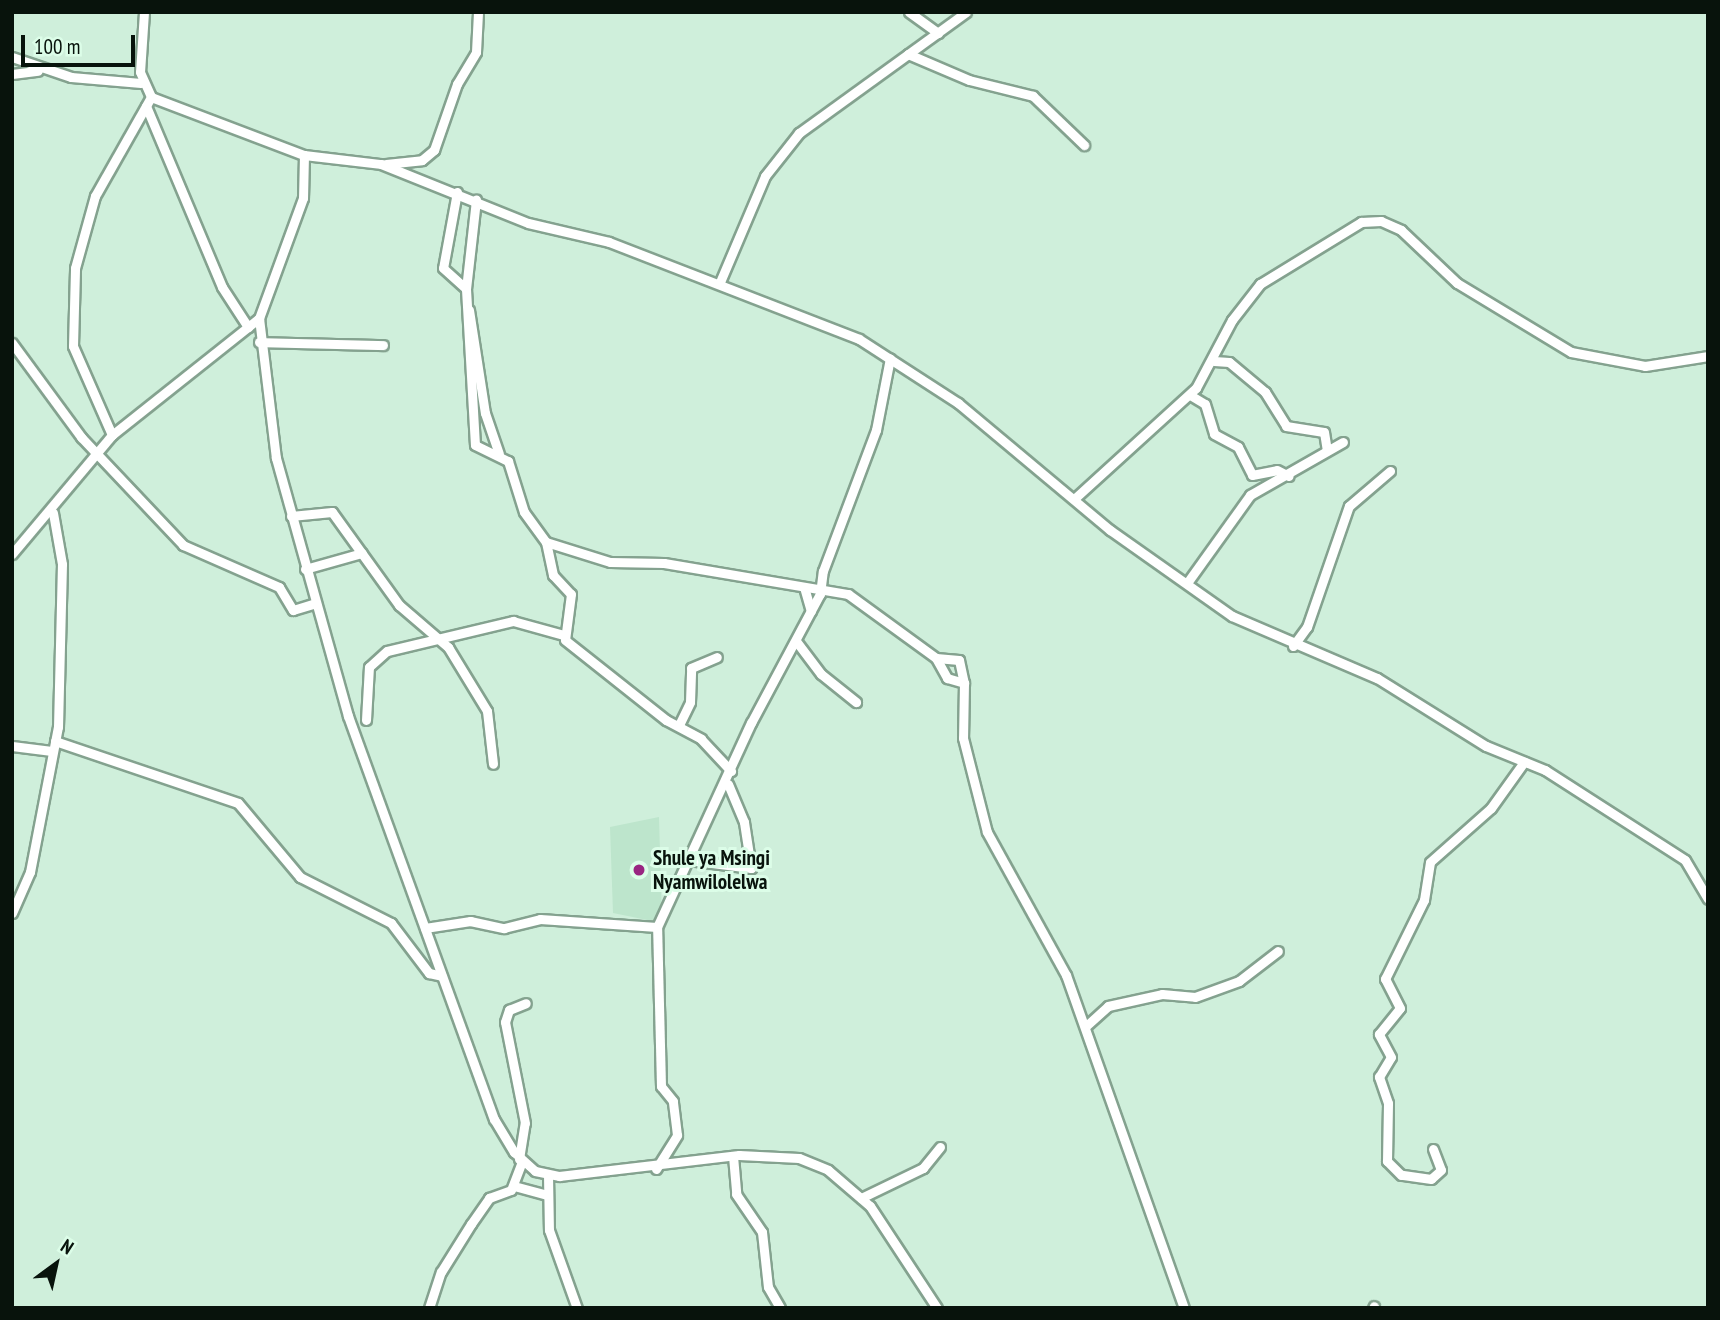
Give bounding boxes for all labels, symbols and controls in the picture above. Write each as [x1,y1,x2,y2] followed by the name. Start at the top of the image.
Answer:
[24,21,138,65] scale bar
[34,33,80,60] text: 100 m
[653,845,770,895] place label: Shule ya Msingi Nyamwilolelwa
[631,862,647,878] marker: Shule ya Msingi Nyamwilolelwa
[21,1229,91,1299] north arrow
[57,1234,78,1259] text: N

